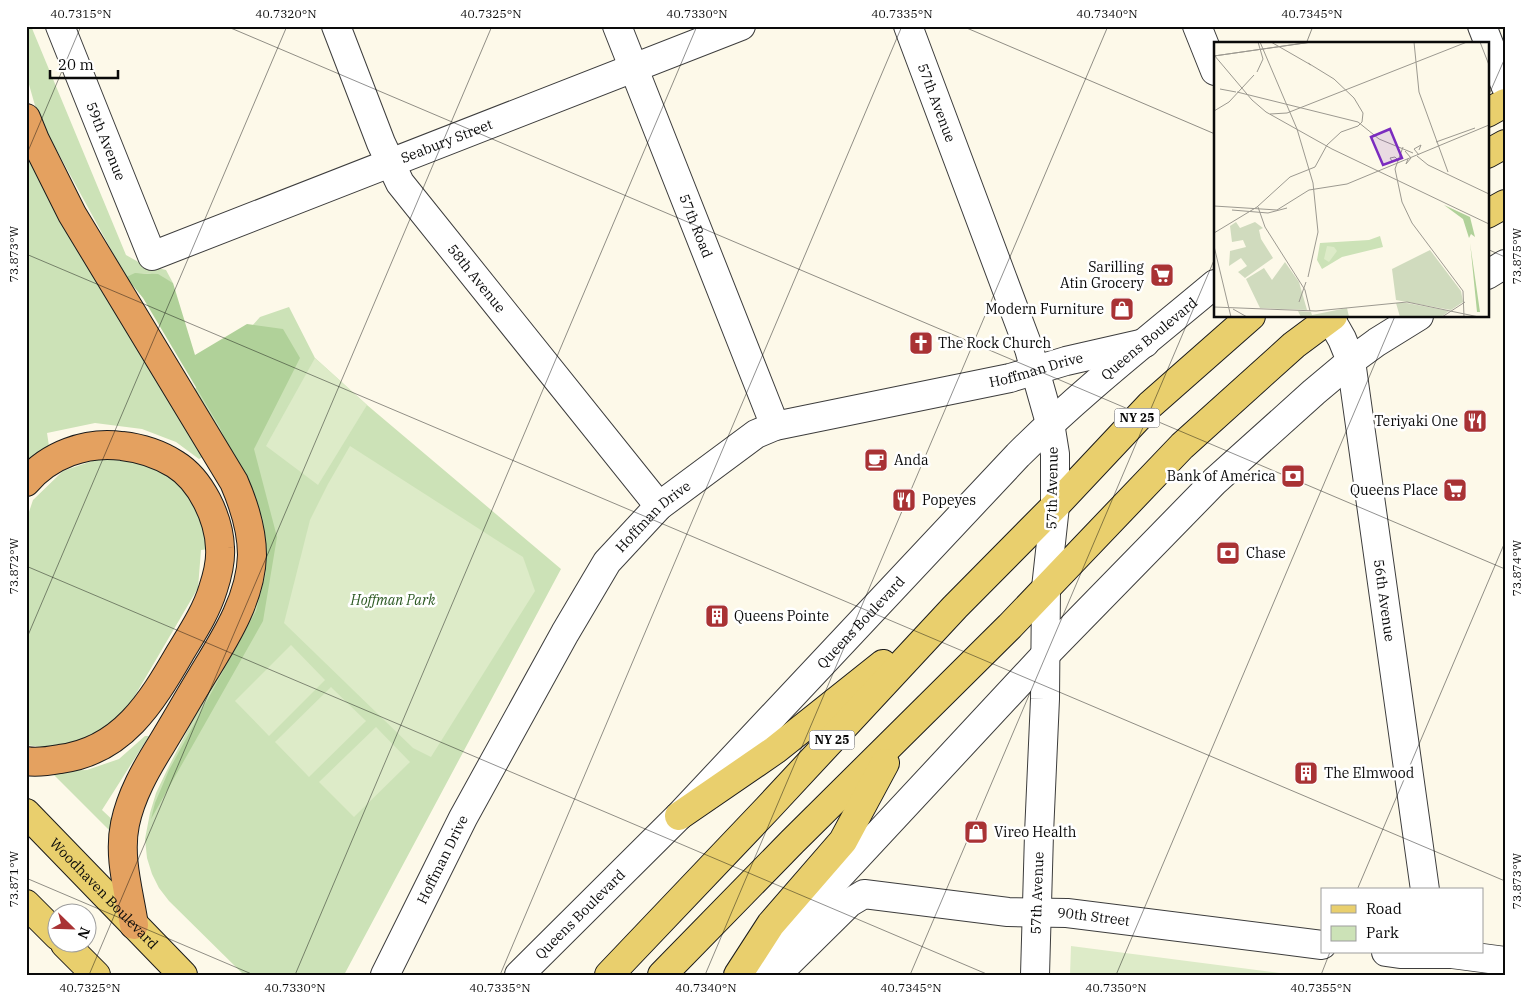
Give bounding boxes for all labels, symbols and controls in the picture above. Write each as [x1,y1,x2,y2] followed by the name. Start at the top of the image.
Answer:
[50,6,112,21] text: 40.7315°N
[255,6,317,21] text: 40.7320°N
[460,6,522,21] text: 40.7325°N
[666,6,728,21] text: 40.7330°N
[871,6,933,21] text: 40.7335°N
[1076,6,1138,21] text: 40.7340°N
[1281,6,1343,21] text: 40.7345°N
[1214,42,1488,318] inset map
[50,48,118,80] scale bar
[58,55,94,74] text: 20 m
[914,61,960,145] street label: 57th Avenue
[82,99,130,183] street label: 59th Avenue
[398,115,495,167] street label: Seabury Street
[675,191,717,261] street label: 57th Road
[6,225,21,282] text: 73.873°W
[1509,227,1524,284] text: 73.875°W
[444,240,510,316] street label: 58th Avenue
[1060,258,1145,292] place label: Sarilling Atin Grocery
[1149,262,1175,288] supermarket icon: Sarilling Atin Grocery
[1097,293,1201,384] street label: Queens Boulevard
[1109,296,1135,322] shop icon: Modern Furniture
[985,300,1104,318] place label: Modern Furniture
[908,330,934,356] church icon: The Rock Church
[938,334,1051,352] place label: The Rock Church
[987,348,1085,391] street label: Hoffman Drive
[1114,408,1160,428] road number: NY 25
[1462,408,1488,434] restaurant icon: Teriyaki One
[1374,412,1458,430] place label: Teriyaki One
[1042,446,1062,530] street label: 57th Avenue
[863,447,889,473] cafe icon: Anda
[894,451,929,469] place label: Anda
[1280,463,1306,489] bank icon: Bank of America
[1167,467,1276,485] place label: Bank of America
[612,477,694,556] street label: Hoffman Drive
[1442,477,1468,503] supermarket icon: Queens Place
[1350,481,1438,499] place label: Queens Place
[891,487,917,513] restaurant icon: Popeyes
[922,491,976,509] place label: Popeyes
[6,537,21,594] text: 73.872°W
[1509,539,1524,596] text: 73.874°W
[1215,540,1241,566] bank icon: Chase
[1246,544,1286,562] place label: Chase
[1370,558,1399,643] street label: 56th Avenue
[813,572,909,672] street label: Queens Boulevard
[350,591,436,609] park label: Hoffman Park
[704,603,730,629] building icon: Queens Pointe
[734,607,829,625] place label: Queens Pointe
[810,730,854,750] road number: NY 25
[1293,760,1319,786] building icon: The Elmwood
[1324,764,1415,782] place label: The Elmwood
[413,812,472,907] street label: Hoffman Drive
[963,819,989,845] shop icon: Vireo Health
[994,823,1077,841] place label: Vireo Health
[46,834,162,953] street label: Woodhaven Boulevard
[6,850,21,907] text: 73.871°W
[1027,851,1047,935] street label: 57th Avenue
[1509,852,1524,909] text: 73.873°W
[531,865,629,963] street label: Queens Boulevard
[1321,888,1484,954] legend
[1366,899,1402,918] text: Road
[48,904,98,954] north arrow
[1057,904,1131,930] street label: 90th Street
[1366,923,1399,942] text: Park
[74,924,94,942] text: N
[59,980,121,995] text: 40.7325°N
[264,980,326,995] text: 40.7330°N
[469,980,531,995] text: 40.7335°N
[675,980,737,995] text: 40.7340°N
[880,980,942,995] text: 40.7345°N
[1085,980,1147,995] text: 40.7350°N
[1290,980,1352,995] text: 40.7355°N

